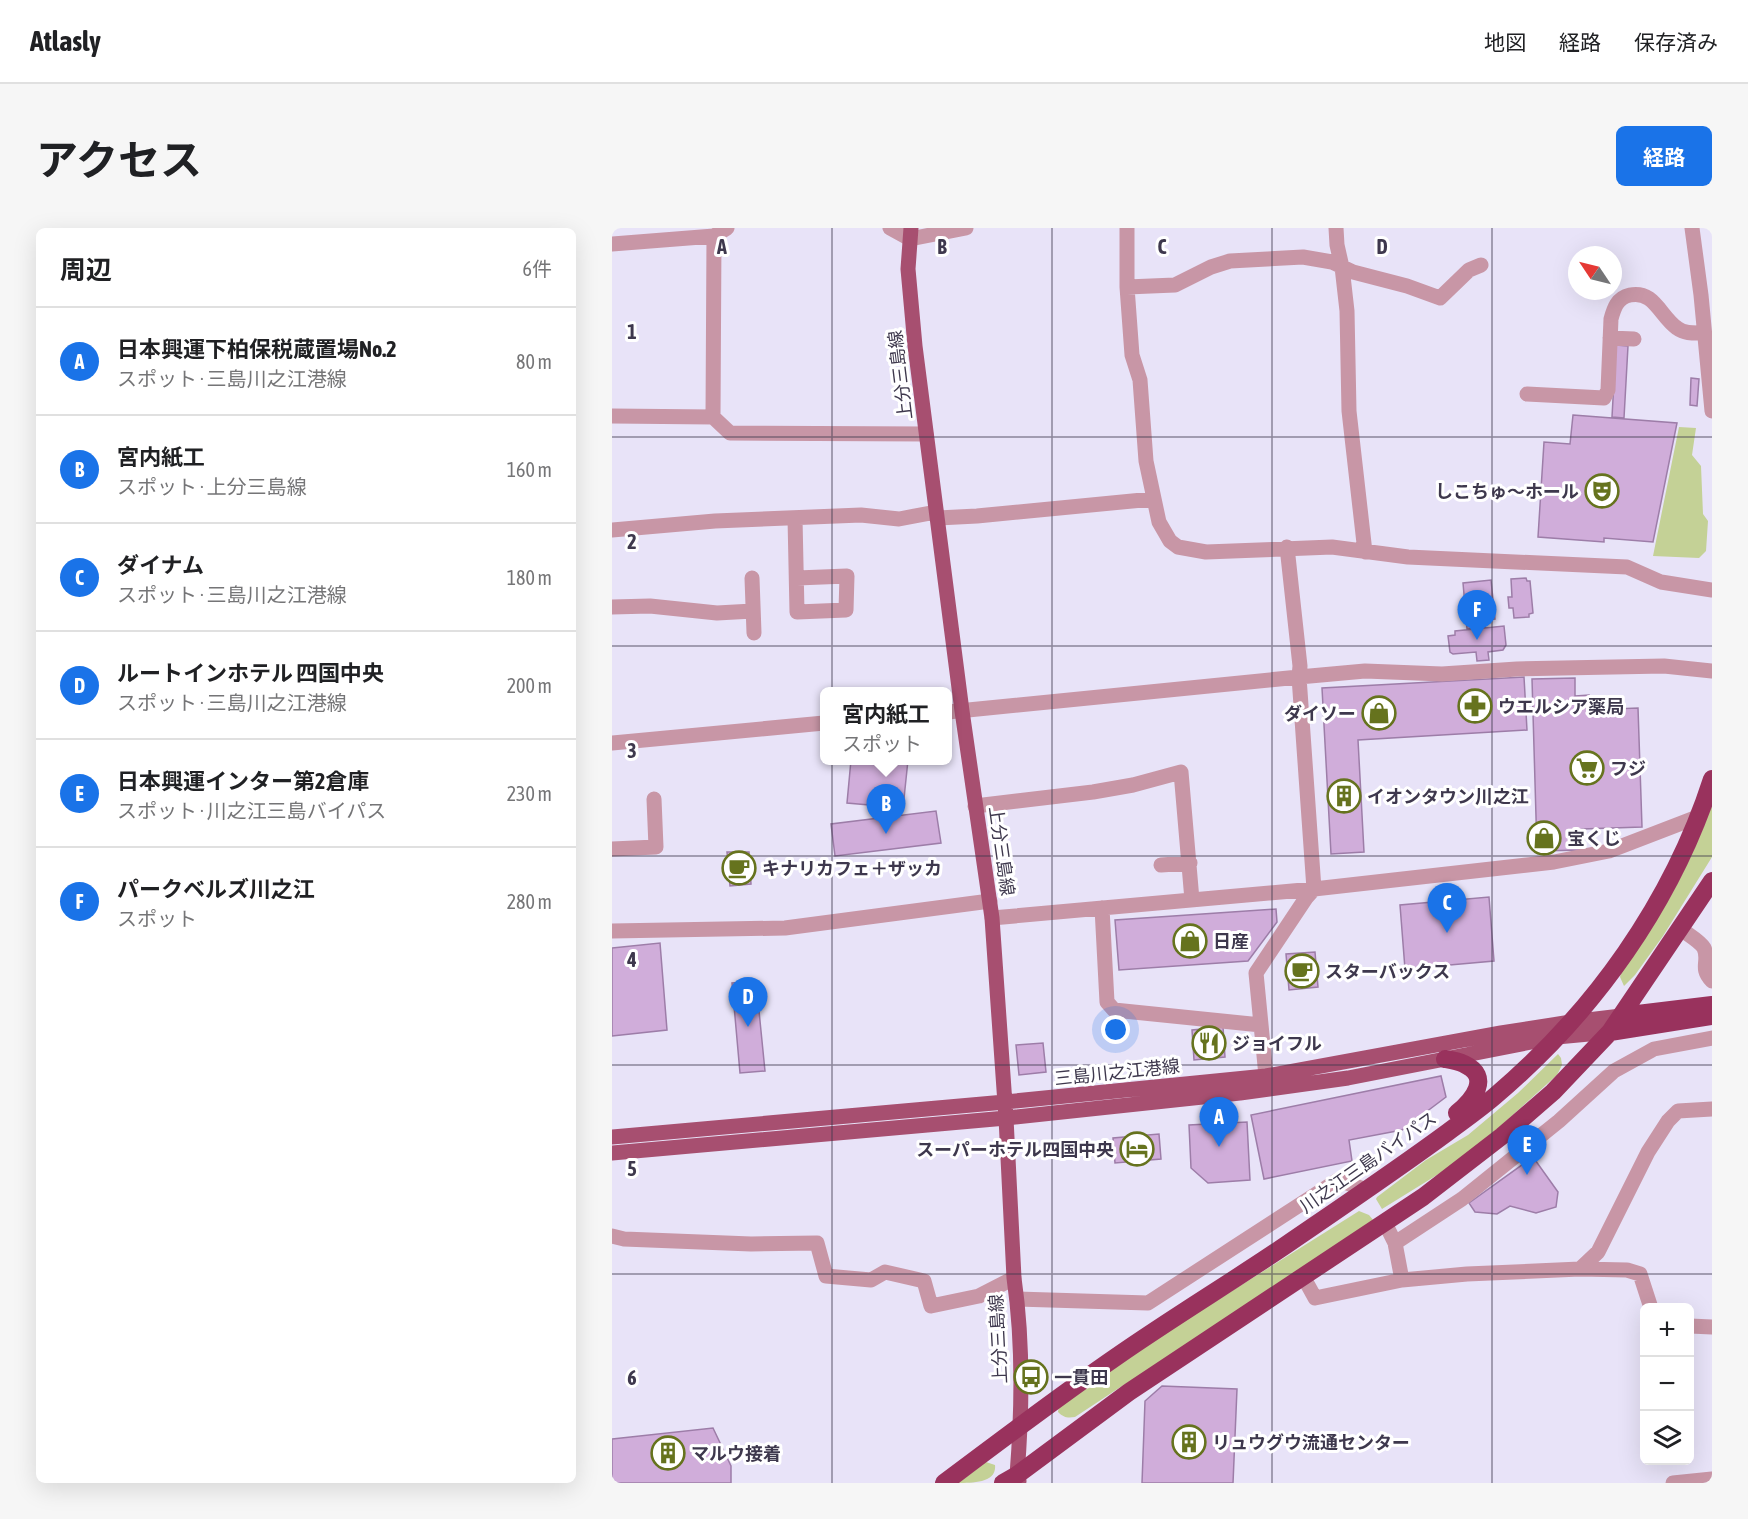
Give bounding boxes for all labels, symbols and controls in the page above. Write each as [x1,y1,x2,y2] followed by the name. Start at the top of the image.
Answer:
[30,25,101,57] text: Atlasly
[1484,30,1526,54] text: 地図
[1559,30,1601,54] text: 経路
[1634,30,1718,54] text: 保存済み
[1616,126,1712,186] button: 経路
[36,136,202,184] text: アクセス
[716,235,727,258] text: A
[937,235,947,258] text: B
[1158,235,1167,258] text: C
[1376,235,1388,258] text: D
[1568,246,1622,300] north arrow
[60,255,112,285] text: 周辺
[523,257,552,280] text: 6件
[627,320,637,343] text: 1
[884,329,916,421] street label: 上分三島線
[117,336,397,362] text: 日本興運下柏保税蔵置場No.2
[75,350,84,373] text: A
[516,350,552,373] text: 80 m
[117,367,347,390] text: スポット · 三島川之江港線
[117,444,205,470] text: 宮内紙工
[75,458,84,481] text: B
[507,458,552,481] text: 160 m
[1584,473,1620,509] theatre icon: しこちゅ～ホール
[117,475,307,498] text: スポット · 上分三島線
[1435,481,1579,502] place label: しこちゅ～ホール
[627,530,637,553] text: 2
[117,552,204,578] text: ダイナム
[75,566,84,589] text: C
[507,566,552,589] text: 180 m
[117,583,347,606] text: スポット · 三島川之江港線
[1458,590,1496,640] pin: F
[117,660,384,686] text: ルートインホテル 四国中央
[74,674,85,697] text: D
[507,674,552,697] text: 200 m
[820,687,952,765] popup
[1457,688,1493,724] pharmacy icon: ウエルシア薬局
[117,691,347,714] text: スポット · 三島川之江港線
[1361,695,1397,731] shop icon: ダイソー
[1498,696,1624,717] place label: ウエルシア薬局
[842,701,930,727] text: 宮内紙工
[1284,703,1356,724] place label: ダイソー
[842,732,922,755] text: スポット
[627,739,637,762] text: 3
[1569,750,1605,786] supermarket icon: フジ
[1610,758,1646,779] place label: フジ
[117,768,369,794] text: 日本興運インター第2倉庫
[1326,778,1362,814] building icon: イオンタウン川之江
[75,782,84,805] text: E
[507,782,552,805] text: 230 m
[866,784,906,834] pin: B
[1367,786,1529,807] place label: イオンタウン川之江
[117,799,386,822] text: スポット · 川之江三島バイパス
[985,805,1019,897] street label: 上分三島線
[1526,820,1562,856] shop icon: 宝くじ
[1567,828,1621,849] place label: 宝くじ
[721,850,757,886] cafe icon: キナリカフェ＋ザッカ
[762,858,942,879] place label: キナリカフェ＋ザッカ
[117,876,315,902] text: パークベルズ川之江
[1428,884,1466,933] pin: C
[75,890,84,913] text: F
[507,890,552,913] text: 280 m
[117,907,197,930] text: スポット
[1172,923,1208,959] shop icon: 日産
[1213,931,1249,952] place label: 日産
[626,948,637,971] text: 4
[1284,953,1320,989] cafe icon: スターバックス
[1325,961,1450,982] place label: スターバックス
[728,978,768,1027] pin: D
[1101,1015,1130,1044] your location
[1191,1025,1227,1061] restaurant icon: ジョイフル
[1232,1033,1322,1054] place label: ジョイフル
[1053,1055,1181,1089] street label: 三島川之江港線
[1200,1098,1238,1147] pin: A
[1296,1107,1440,1217] street label: 川之江三島バイパス
[1508,1126,1546,1175] pin: E
[1119,1131,1155,1167] hotel icon: スーパーホテル四国中央
[916,1139,1114,1160] place label: スーパーホテル四国中央
[627,1157,637,1180] text: 5
[985,1294,1011,1384] street label: 上分三島線
[1640,1303,1694,1465] map controls
[1640,1303,1694,1357] button: +
[1640,1357,1694,1411] button: −
[1013,1359,1049,1395] bus stop icon: 一貫田
[627,1366,637,1389] text: 6
[1054,1367,1108,1388] place label: 一貫田
[1640,1411,1694,1465] button: layers
[1171,1424,1207,1460] building icon: リュウグウ流通センター
[1212,1432,1410,1453] place label: リュウグウ流通センター
[650,1435,686,1471] building icon: マルウ接着
[691,1443,781,1464] place label: マルウ接着

